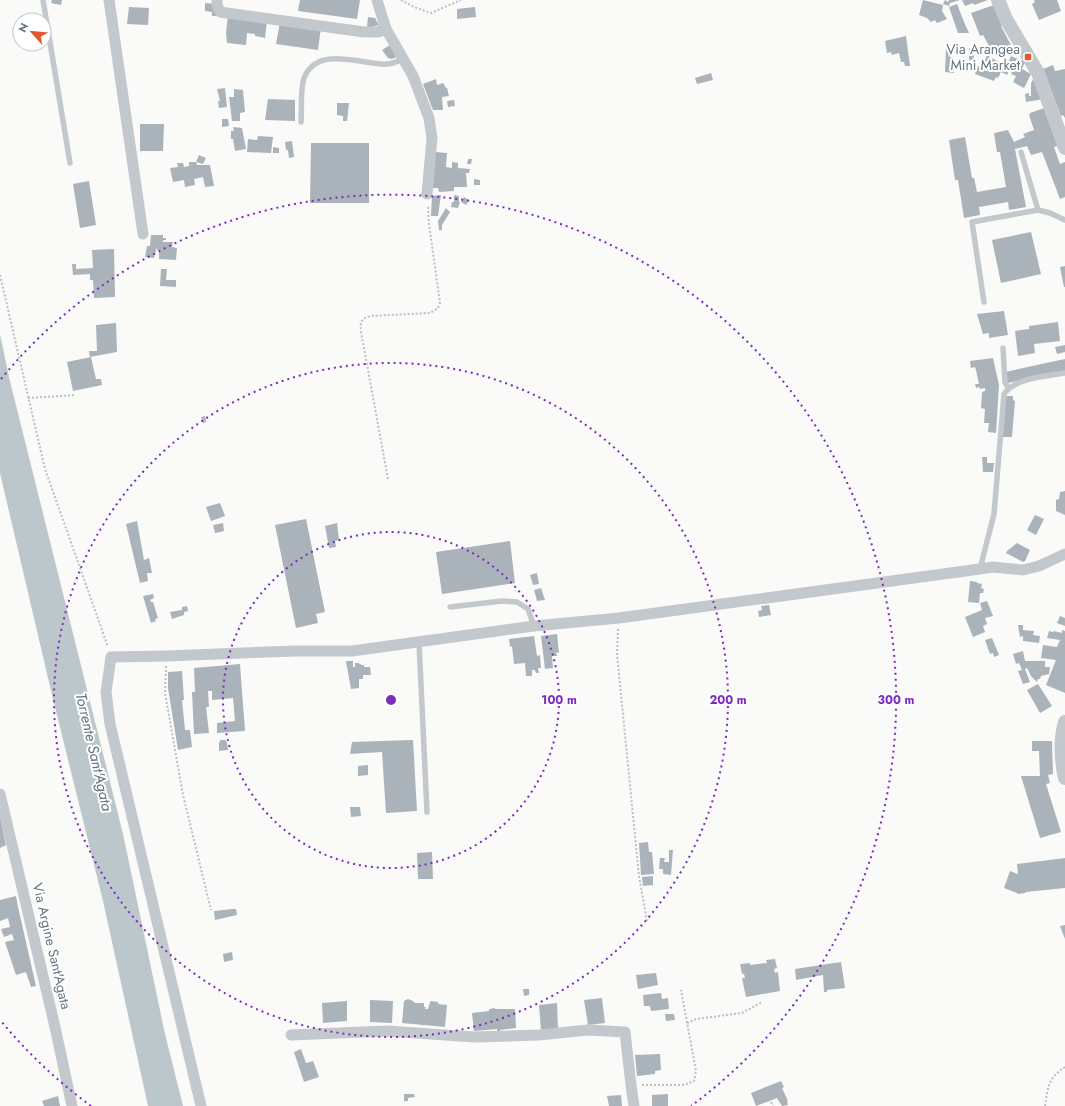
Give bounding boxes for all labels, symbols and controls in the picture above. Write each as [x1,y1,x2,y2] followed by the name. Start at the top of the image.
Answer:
[12,12,52,52] north arrow
[14,20,32,35] text: N
[946,39,1021,75] place label: Via Arangea Mini Market
[1023,52,1033,62] marker: Via Arangea Mini Market
[70,691,118,814] water label: Torrente Sant'Agata
[541,691,577,709] text: 100 m
[709,691,747,709] text: 200 m
[878,691,915,709] text: 300 m
[384,693,398,707] centre of rings
[28,881,76,1011] street label: Via Argine Sant'Agata

